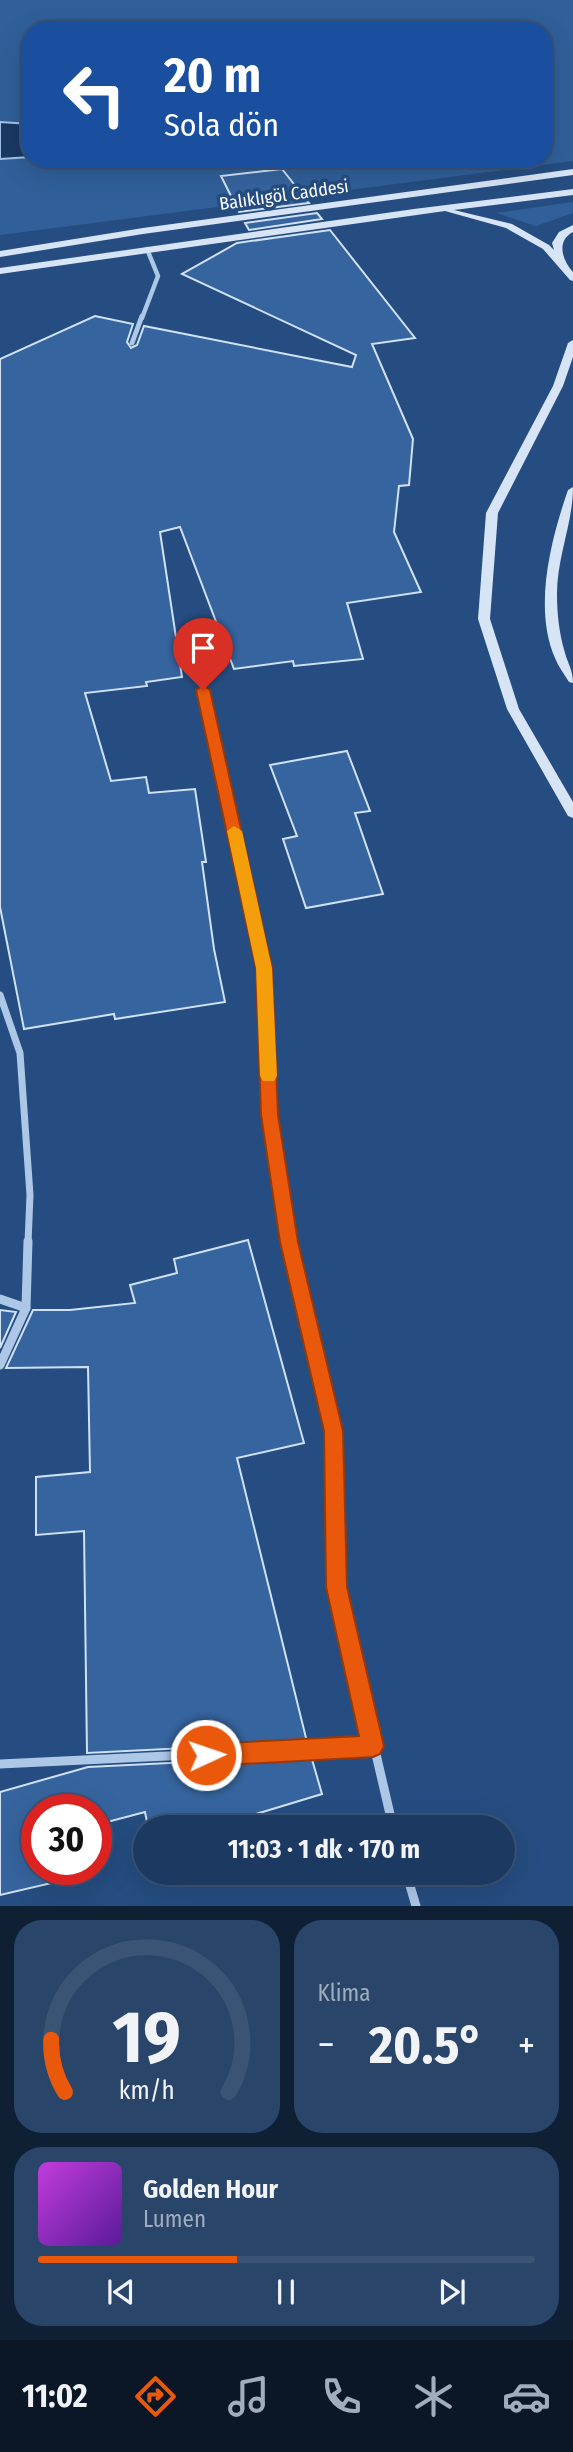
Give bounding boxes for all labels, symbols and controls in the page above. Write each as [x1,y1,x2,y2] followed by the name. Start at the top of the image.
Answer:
[164,46,261,105] text: 20 m
[49,49,140,140] icon: left
[164,106,279,144] text: Sola dön
[218,175,350,215] street label: Balıklıgöl Caddesi
[173,618,233,690] pin
[184,629,222,667] icon: arrive
[169,1718,243,1792] position arrow
[21,1794,112,1885] speed limit sign: 30
[228,1834,420,1865] text: 11:03 · 1 dk · 170 m
[318,1979,371,2007] text: Klima
[113,1995,181,2082] text: 19
[369,2014,483,2077] text: 20.5°
[318,2022,335,2068] text: −
[518,2022,535,2068] text: +
[119,2076,175,2106] text: km/h
[143,2174,278,2205] text: Golden Hour
[143,2205,206,2233] text: Lumen
[102,2273,140,2311] icon: previous
[267,2273,305,2311] icon: pause
[433,2273,471,2311] icon: next
[131,2372,180,2421] icon: directions
[224,2372,273,2421] icon: music
[317,2372,366,2421] icon: phone
[409,2372,458,2421] icon: climate
[502,2372,551,2421] icon: car
[22,2377,88,2415] text: 11:02

